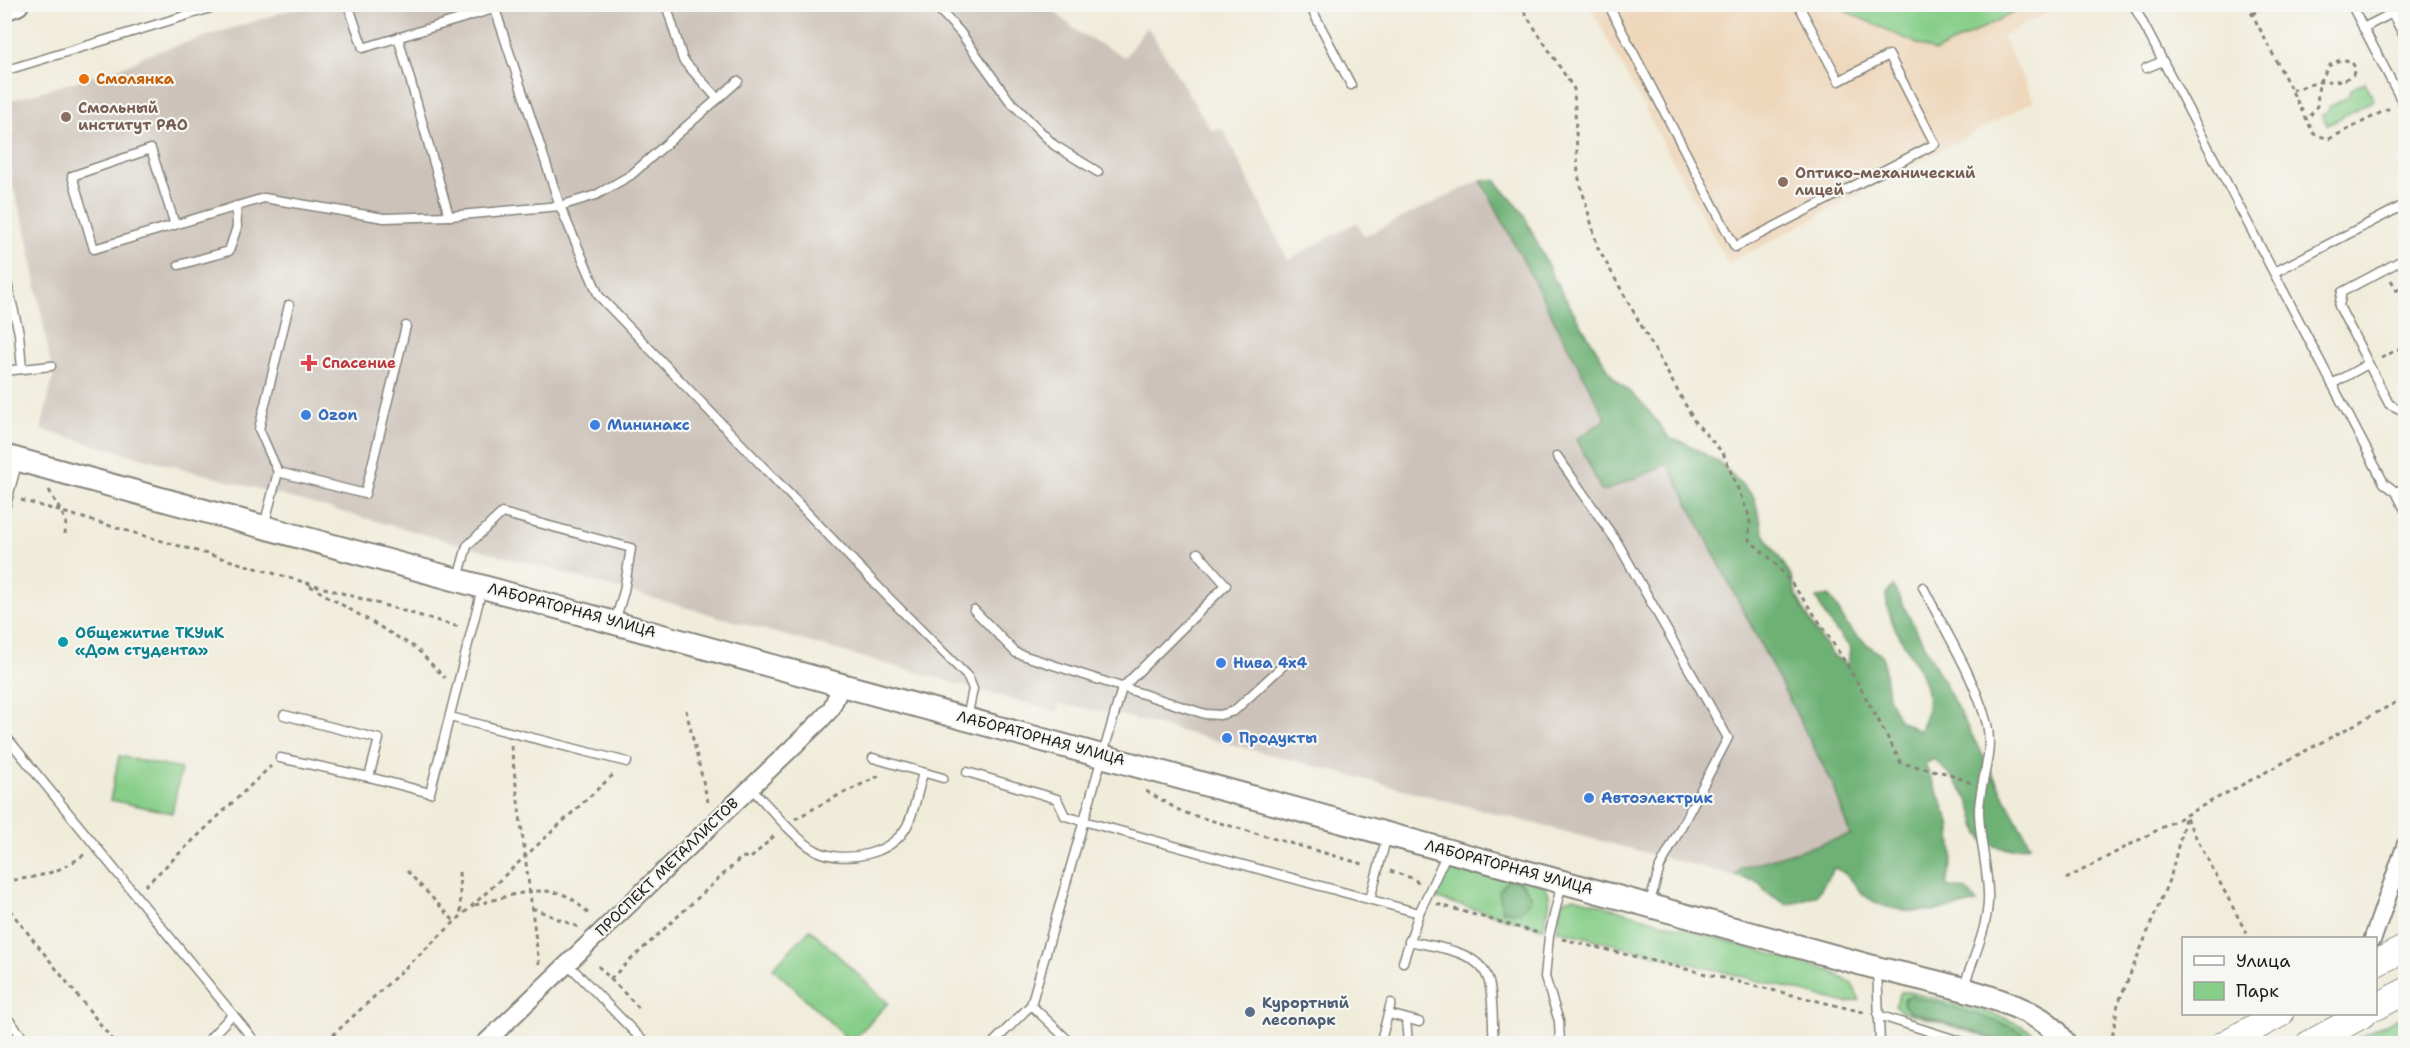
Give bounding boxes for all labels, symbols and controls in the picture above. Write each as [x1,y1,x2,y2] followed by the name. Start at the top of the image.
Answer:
[96,69,175,89] place label: Смолянка
[77,72,91,86] marker: Смолянка
[78,98,188,135] place label: Смольный институт РАО
[59,110,73,124] marker: Смольный институт РАО
[1795,163,1976,200] place label: Оптико-механический лицей
[1776,175,1790,189] marker: Оптико-механический лицей
[322,353,396,373] place label: Спасение
[300,354,318,372] marker: Спасение
[318,405,358,425] place label: Ozon
[299,408,313,422] marker: Ozon
[607,415,690,435] place label: Мининакс
[588,418,602,432] marker: Мининакс
[486,578,658,642] street label: ЛАБОРАТОРНАЯ УЛИЦА
[75,623,225,660] place label: Общежитие ТКУиК «Дом студента»
[56,635,70,649] marker: Общежитие ТКУиК «Дом студента»
[1233,653,1308,673] place label: Нива 4х4
[1214,656,1228,670] marker: Нива 4х4
[955,706,1127,770] street label: ЛАБОРАТОРНАЯ УЛИЦА
[1239,728,1317,748] place label: Продукты
[1220,731,1234,745] marker: Продукты
[1601,788,1713,808] place label: Автоэлектрик
[1582,791,1596,805] marker: Автоэлектрик
[591,793,743,941] street label: ПРОСПЕКТ МЕТАЛЛИСТОВ
[1423,835,1595,899] street label: ЛАБОРАТОРНАЯ УЛИЦА
[2182,937,2377,1015] legend
[2236,949,2290,973] text: Улица
[2236,979,2279,1003] text: Парк
[1262,993,1350,1030] place label: Курортный лесопарк
[1243,1005,1257,1019] marker: Курортный лесопарк

